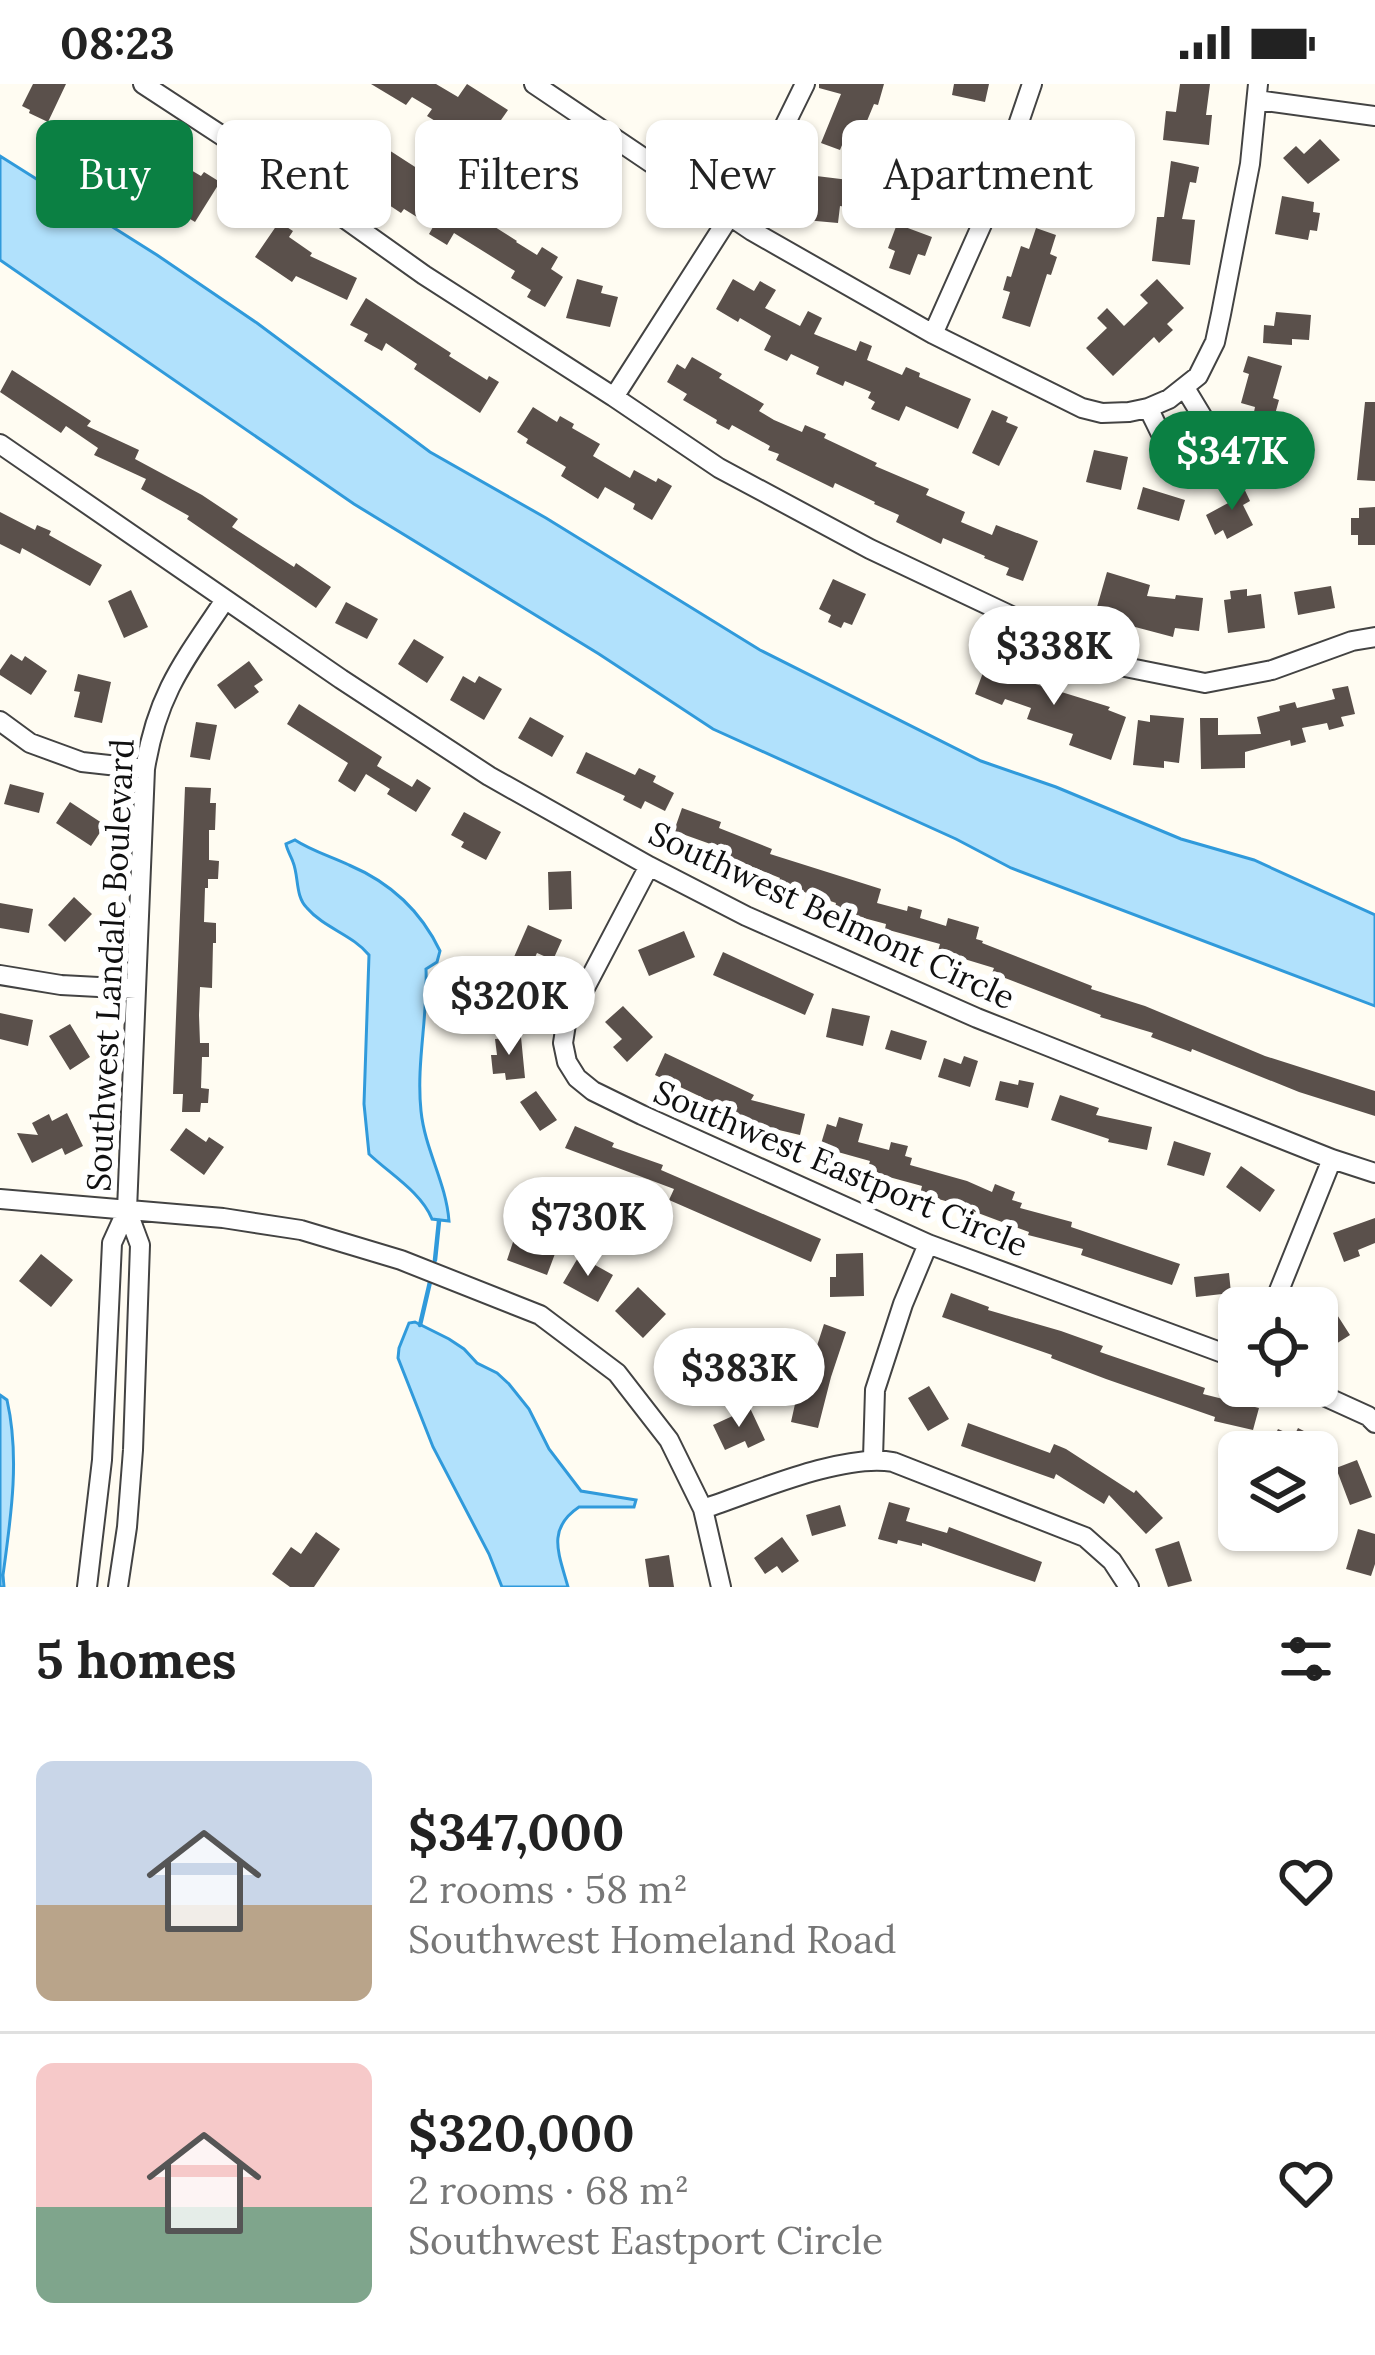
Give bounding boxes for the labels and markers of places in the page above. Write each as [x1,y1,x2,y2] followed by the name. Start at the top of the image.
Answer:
[1148,411,1316,513] pin: $347K
[970,606,1138,708] pin: $338K
[425,956,593,1058] pin: $320K
[504,1177,672,1279] pin: $730K
[655,1328,823,1430] pin: $383K

